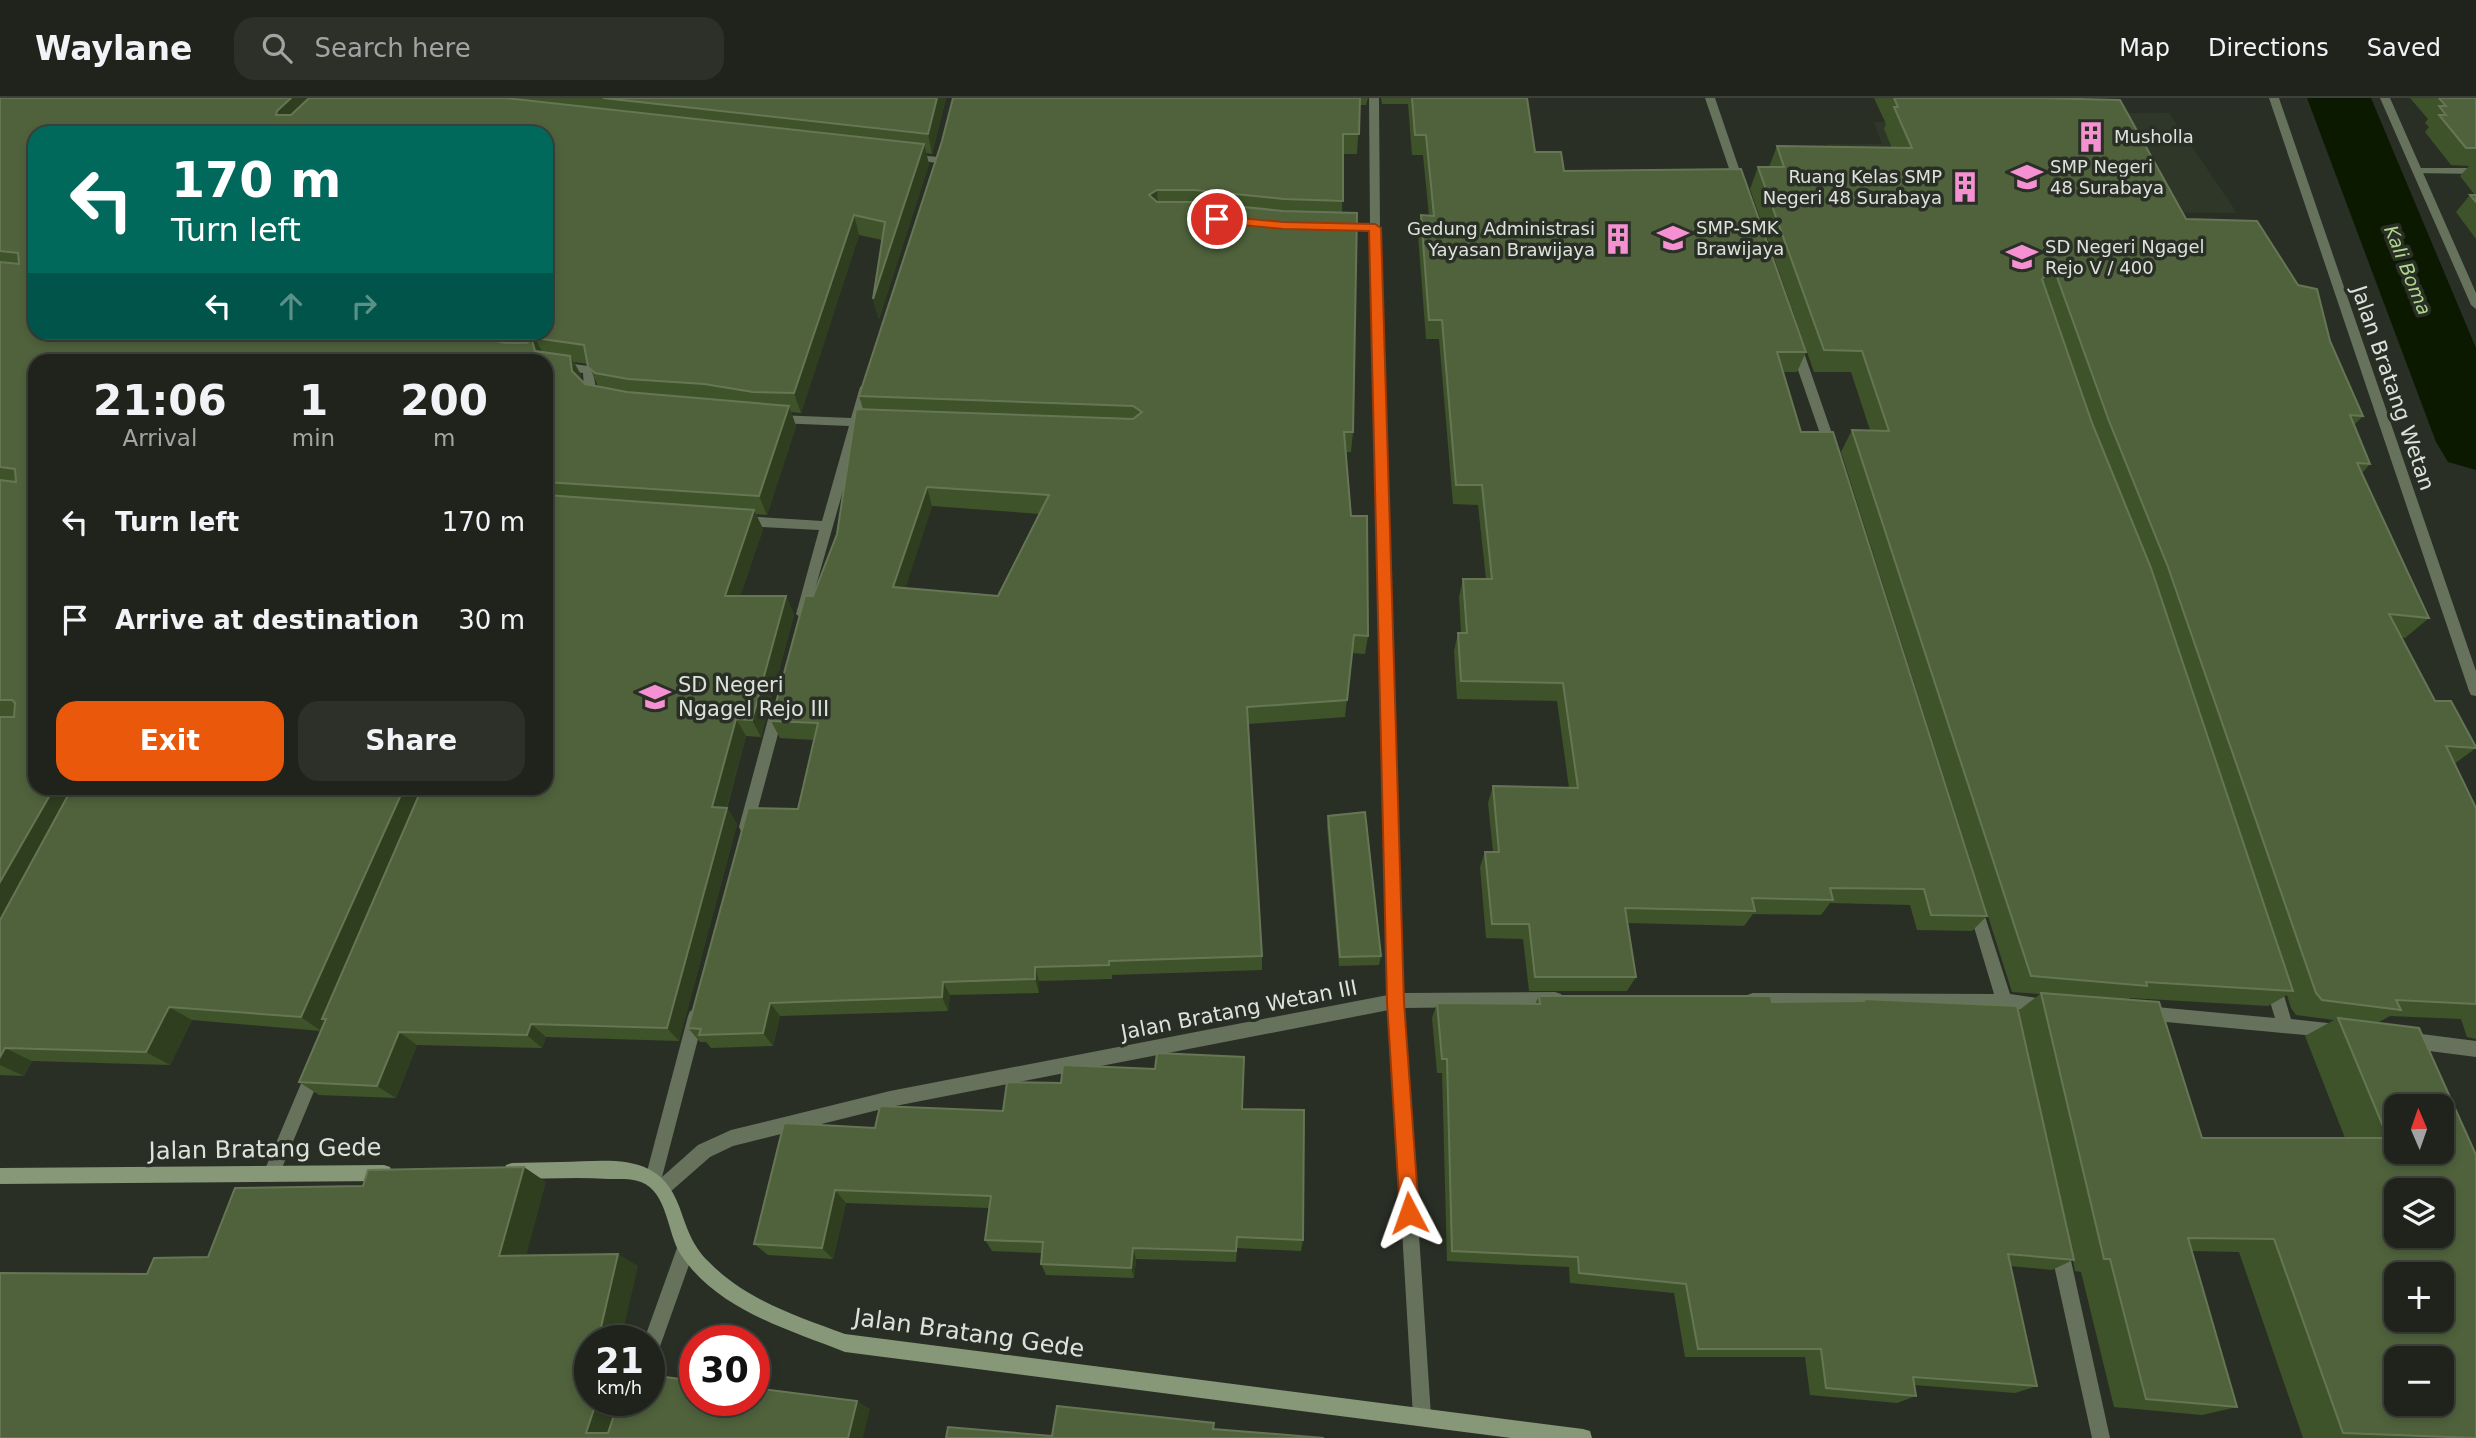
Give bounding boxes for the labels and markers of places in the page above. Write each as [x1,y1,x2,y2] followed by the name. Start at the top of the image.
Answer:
[2074,120,2108,154] building icon: Musholla
[2114,126,2194,147] place label: Musholla
[2050,156,2164,198] place label: SMP Negeri 48 Surabaya
[2010,160,2044,194] school or university icon: SMP Negeri 48 Surabaya
[1763,166,1942,208] place label: Ruang Kelas SMP Negeri 48 Surabaya
[1948,170,1982,204] building icon: Ruang Kelas SMP Negeri 48 Surabaya
[1187,189,1247,249] pin
[1696,217,1784,259] place label: SMP-SMK Brawijaya
[1407,218,1595,260] place label: Gedung Administrasi Yayasan Brawijaya
[1656,221,1690,255] school or university icon: SMP-SMK Brawijaya
[1601,222,1635,256] building icon: Gedung Administrasi Yayasan Brawijaya
[2045,236,2205,278] place label: SD Negeri Ngagel Rejo V / 400
[2005,240,2039,274] school or university icon: SD Negeri Ngagel Rejo V / 400
[678,673,829,721] place label: SD Negeri Ngagel Rejo III
[638,680,672,714] school or university icon: SD Negeri Ngagel Rejo III

